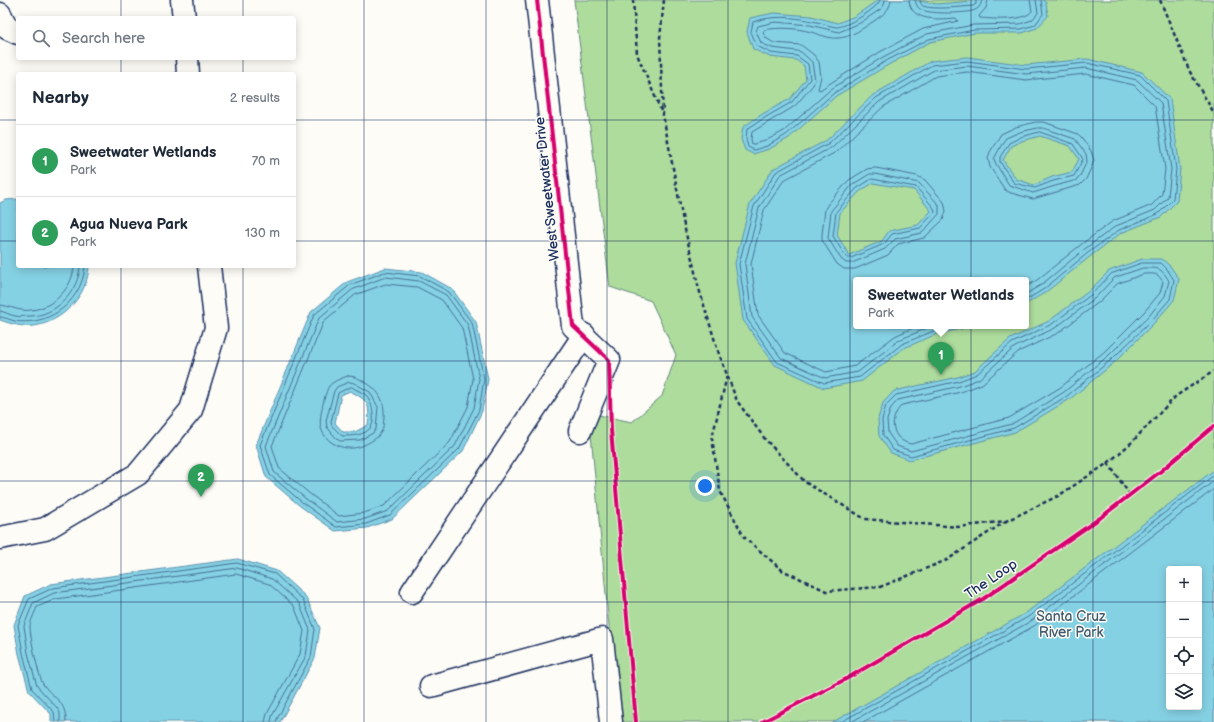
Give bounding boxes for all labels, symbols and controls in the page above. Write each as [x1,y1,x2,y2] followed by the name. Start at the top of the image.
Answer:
[16,16,296,60] search box
[30,27,52,49] icon: search
[62,29,145,48] text: Search here
[32,88,89,108] text: Nearby
[230,90,280,106] text: 2 results
[531,116,563,262] street label: West Sweetwater Drive
[70,143,216,162] text: Sweetwater Wetlands
[42,153,48,169] text: 1
[252,153,280,169] text: 70 m
[70,162,96,178] text: Park
[70,215,188,234] text: Agua Nueva Park
[41,225,49,241] text: 2
[245,225,280,241] text: 130 m
[70,234,96,250] text: Park
[853,277,1029,329] popup
[868,286,1014,305] text: Sweetwater Wetlands
[868,305,894,321] text: Park
[928,342,954,375] pin: 1
[188,464,214,497] pin: 2
[695,476,715,496] your location
[962,555,1020,603] street label: The Loop
[1166,566,1202,710] map controls
[1166,566,1202,602] button: +
[1166,602,1202,638] button: −
[1036,608,1106,641] park label: Santa Cruz River Park
[1166,638,1202,674] button: locate
[1166,674,1202,710] button: layers

